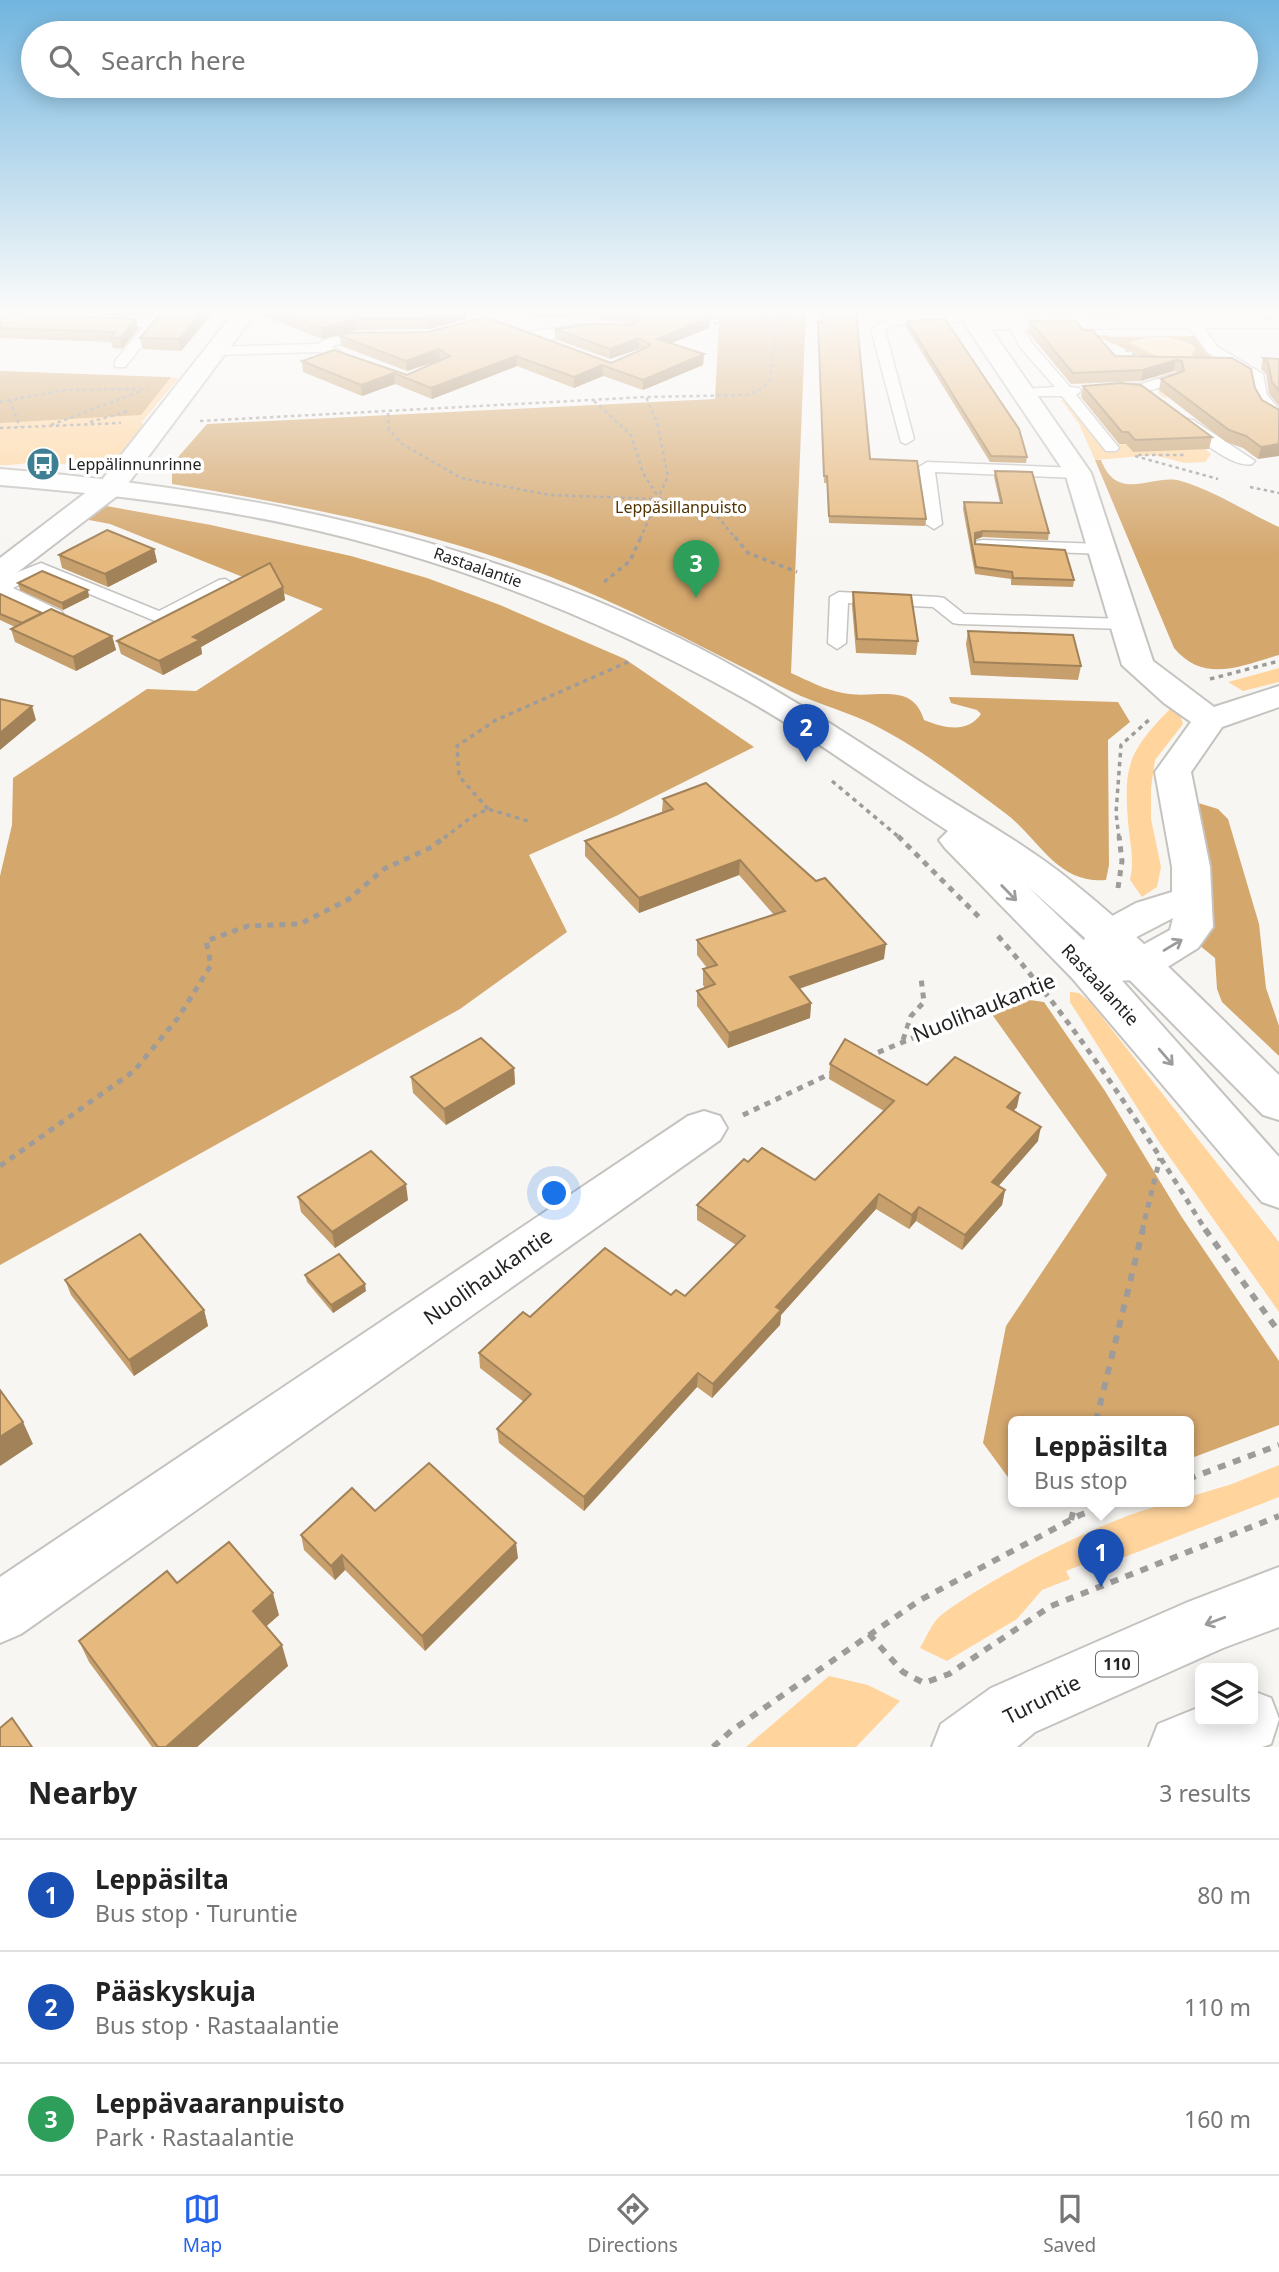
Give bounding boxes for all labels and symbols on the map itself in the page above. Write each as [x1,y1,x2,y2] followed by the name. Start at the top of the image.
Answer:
[24,445,62,483] bus stop icon: Leppälinnunrinne
[68,453,201,475] place label: Leppälinnunrinne
[615,496,747,518] park label: Leppäsillanpuisto
[673,540,719,598] pin: 3
[431,542,525,592] street label: Rastaalantie
[783,704,829,762] pin: 2
[1000,884,1017,901] one-way arrow
[1057,938,1145,1030] street label: Rastaalantie
[1163,938,1183,952] one-way arrow
[908,966,1059,1048] street label: Nuolihaukantie
[1157,1048,1174,1065] one-way arrow
[537,1176,571,1210] your location
[418,1221,557,1331] street label: Nuolihaukantie
[1078,1529,1124,1587] pin: 1
[1205,1616,1227,1629] one-way arrow
[1096,1652,1138,1676] road number: 110
[998,1668,1085,1730] street label: Turuntie

